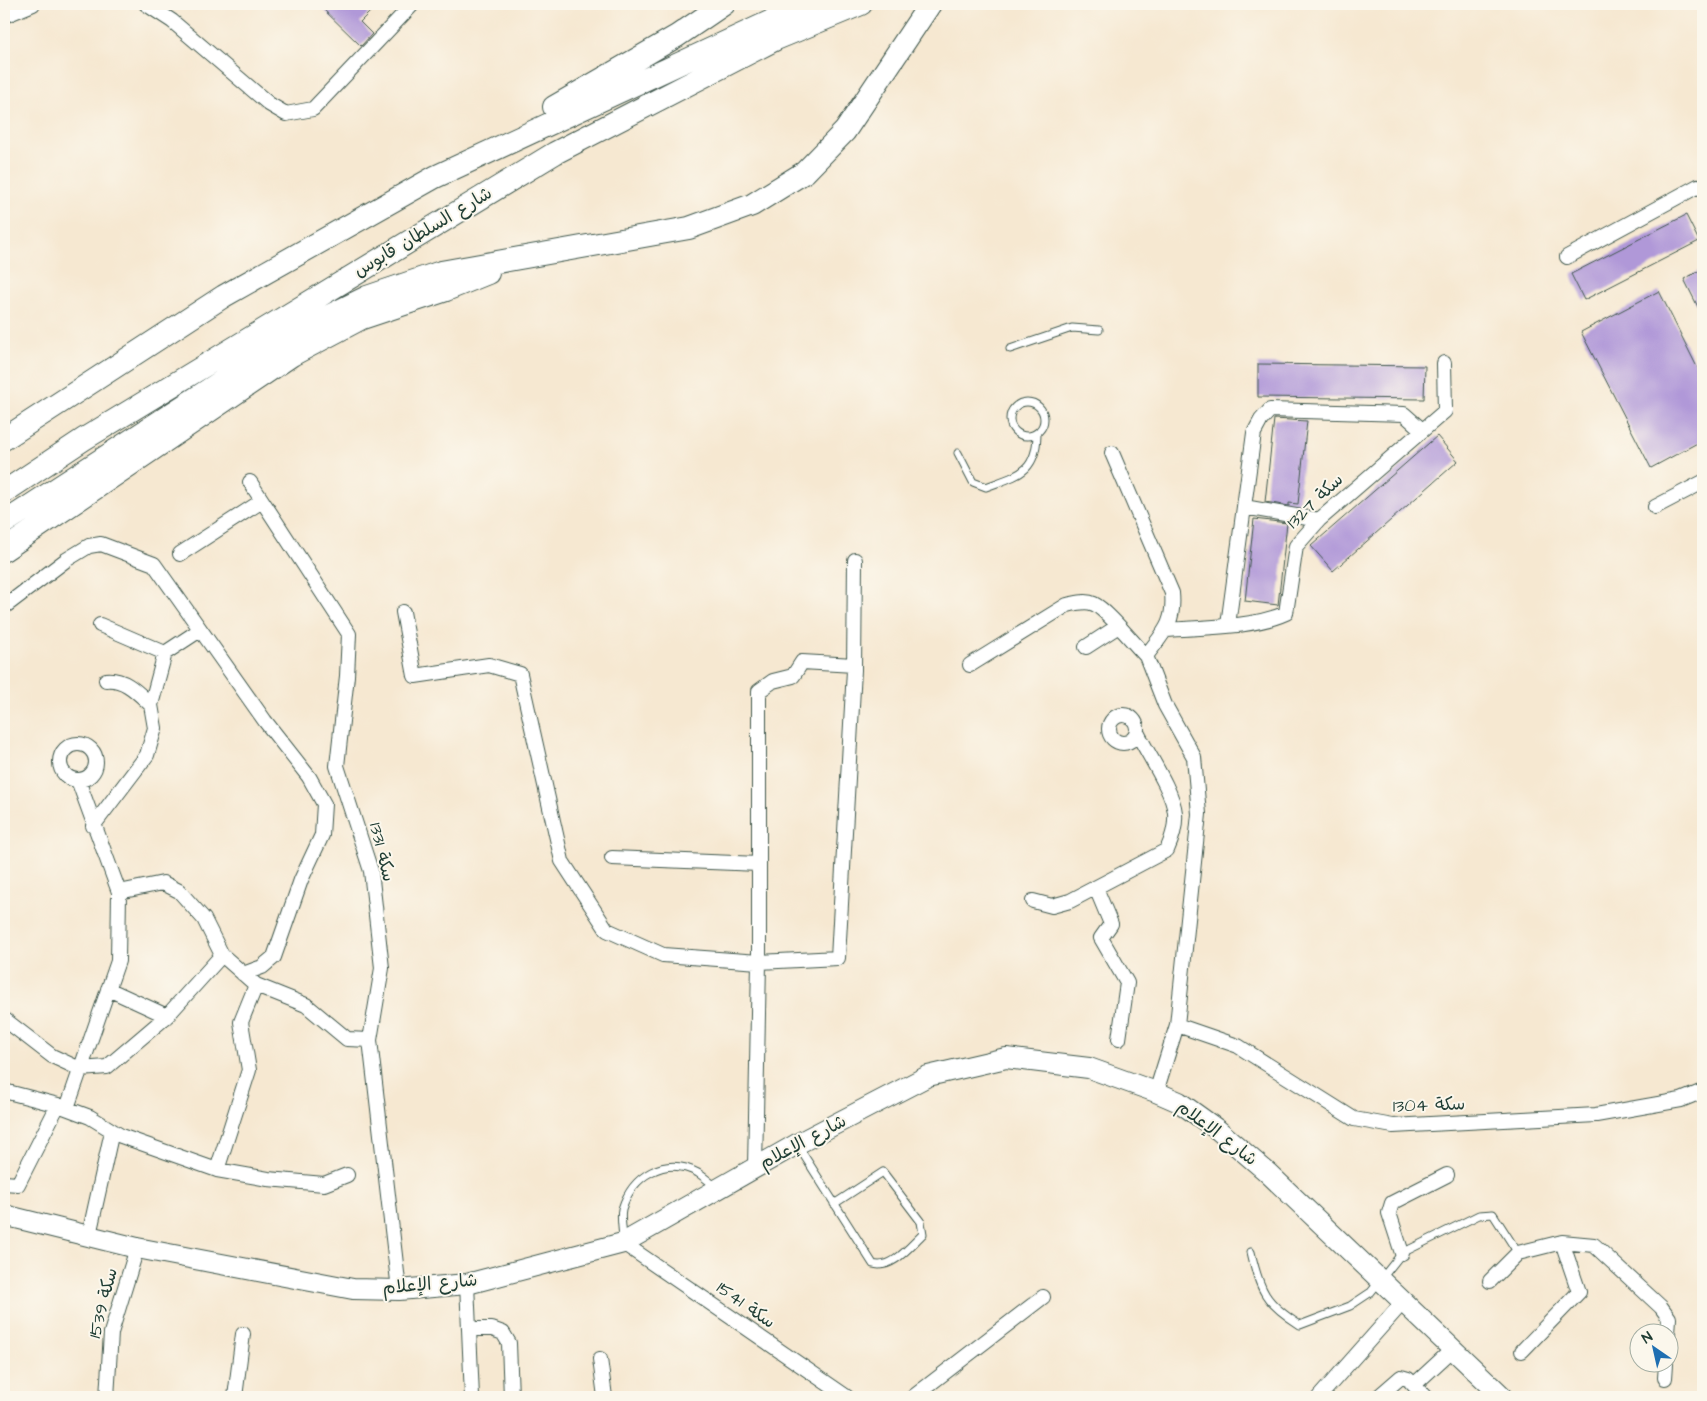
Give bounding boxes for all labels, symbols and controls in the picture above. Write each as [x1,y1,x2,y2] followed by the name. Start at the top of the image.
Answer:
[349,181,497,283] street label: شارع السلطان قابوس
[1281,468,1349,534] street label: سكة 1327
[363,820,401,884] street label: سكة 1331
[1392,1091,1466,1119] street label: سكة 1304
[1171,1094,1263,1172] street label: شارع الإعلام
[755,1109,851,1176] street label: شارع الإعلام
[82,1265,124,1341] street label: سكة 1539
[381,1267,479,1302] street label: شارع الإعلام
[711,1276,781,1334] street label: سكة 1541
[1630,1324,1680,1374] north arrow
[1638,1327,1657,1349] text: N

